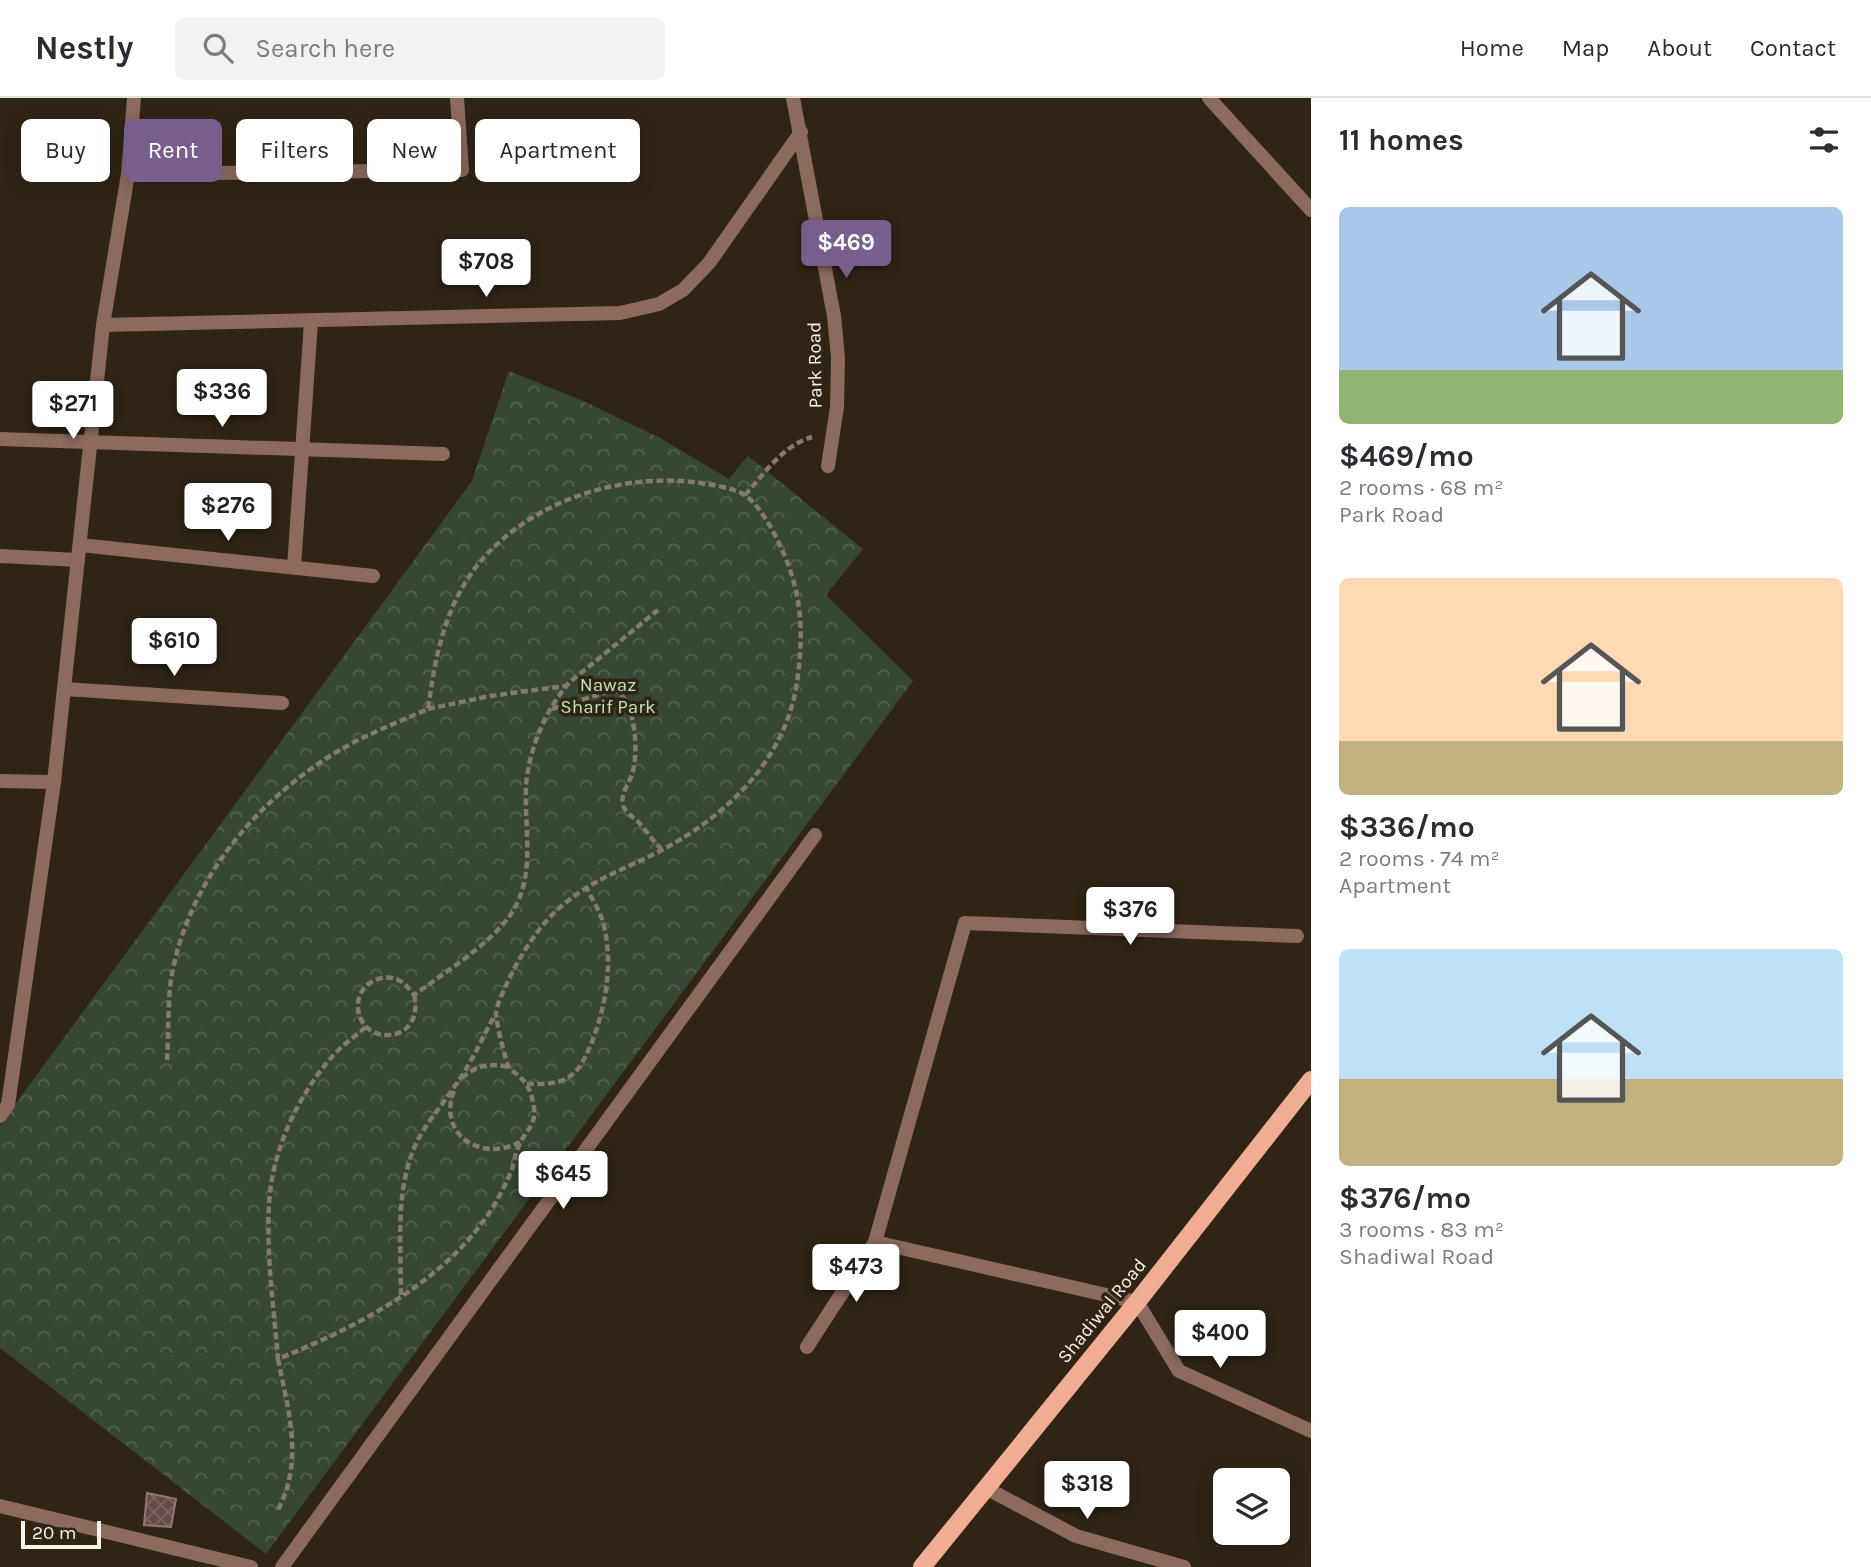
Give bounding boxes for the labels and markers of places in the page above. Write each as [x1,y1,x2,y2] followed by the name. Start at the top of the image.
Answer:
[805,220,887,280] pin: $469
[445,240,527,299] pin: $708
[181,370,263,429] pin: $336
[32,382,114,441] pin: $271
[187,484,269,543] pin: $276
[133,618,215,678] pin: $610
[1089,888,1171,947] pin: $376
[522,1152,604,1211] pin: $645
[815,1244,897,1304] pin: $473
[1179,1310,1261,1370] pin: $400
[1046,1462,1128,1521] pin: $318

